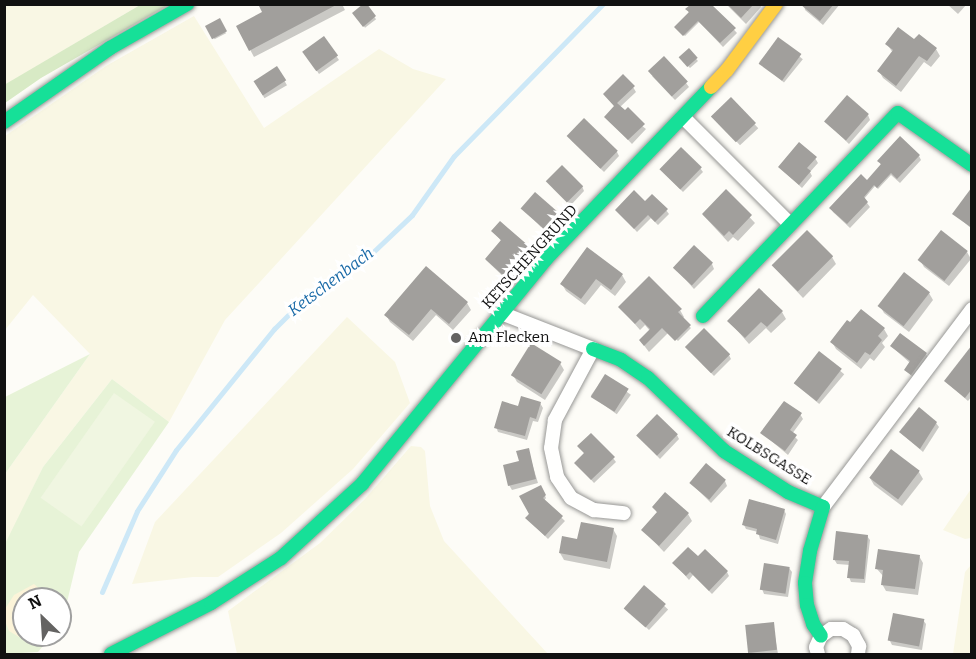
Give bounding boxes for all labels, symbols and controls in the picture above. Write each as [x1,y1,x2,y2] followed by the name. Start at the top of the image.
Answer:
[479,201,581,313] street label: KETSCHENGRUND
[285,244,377,320] water label: Ketschenbach
[468,329,550,347] place label: Am Flecken
[449,331,463,345] marker: Am Flecken
[723,423,815,489] street label: KOLBSGASSE
[12,587,72,647] north arrow
[25,591,45,613] text: N

